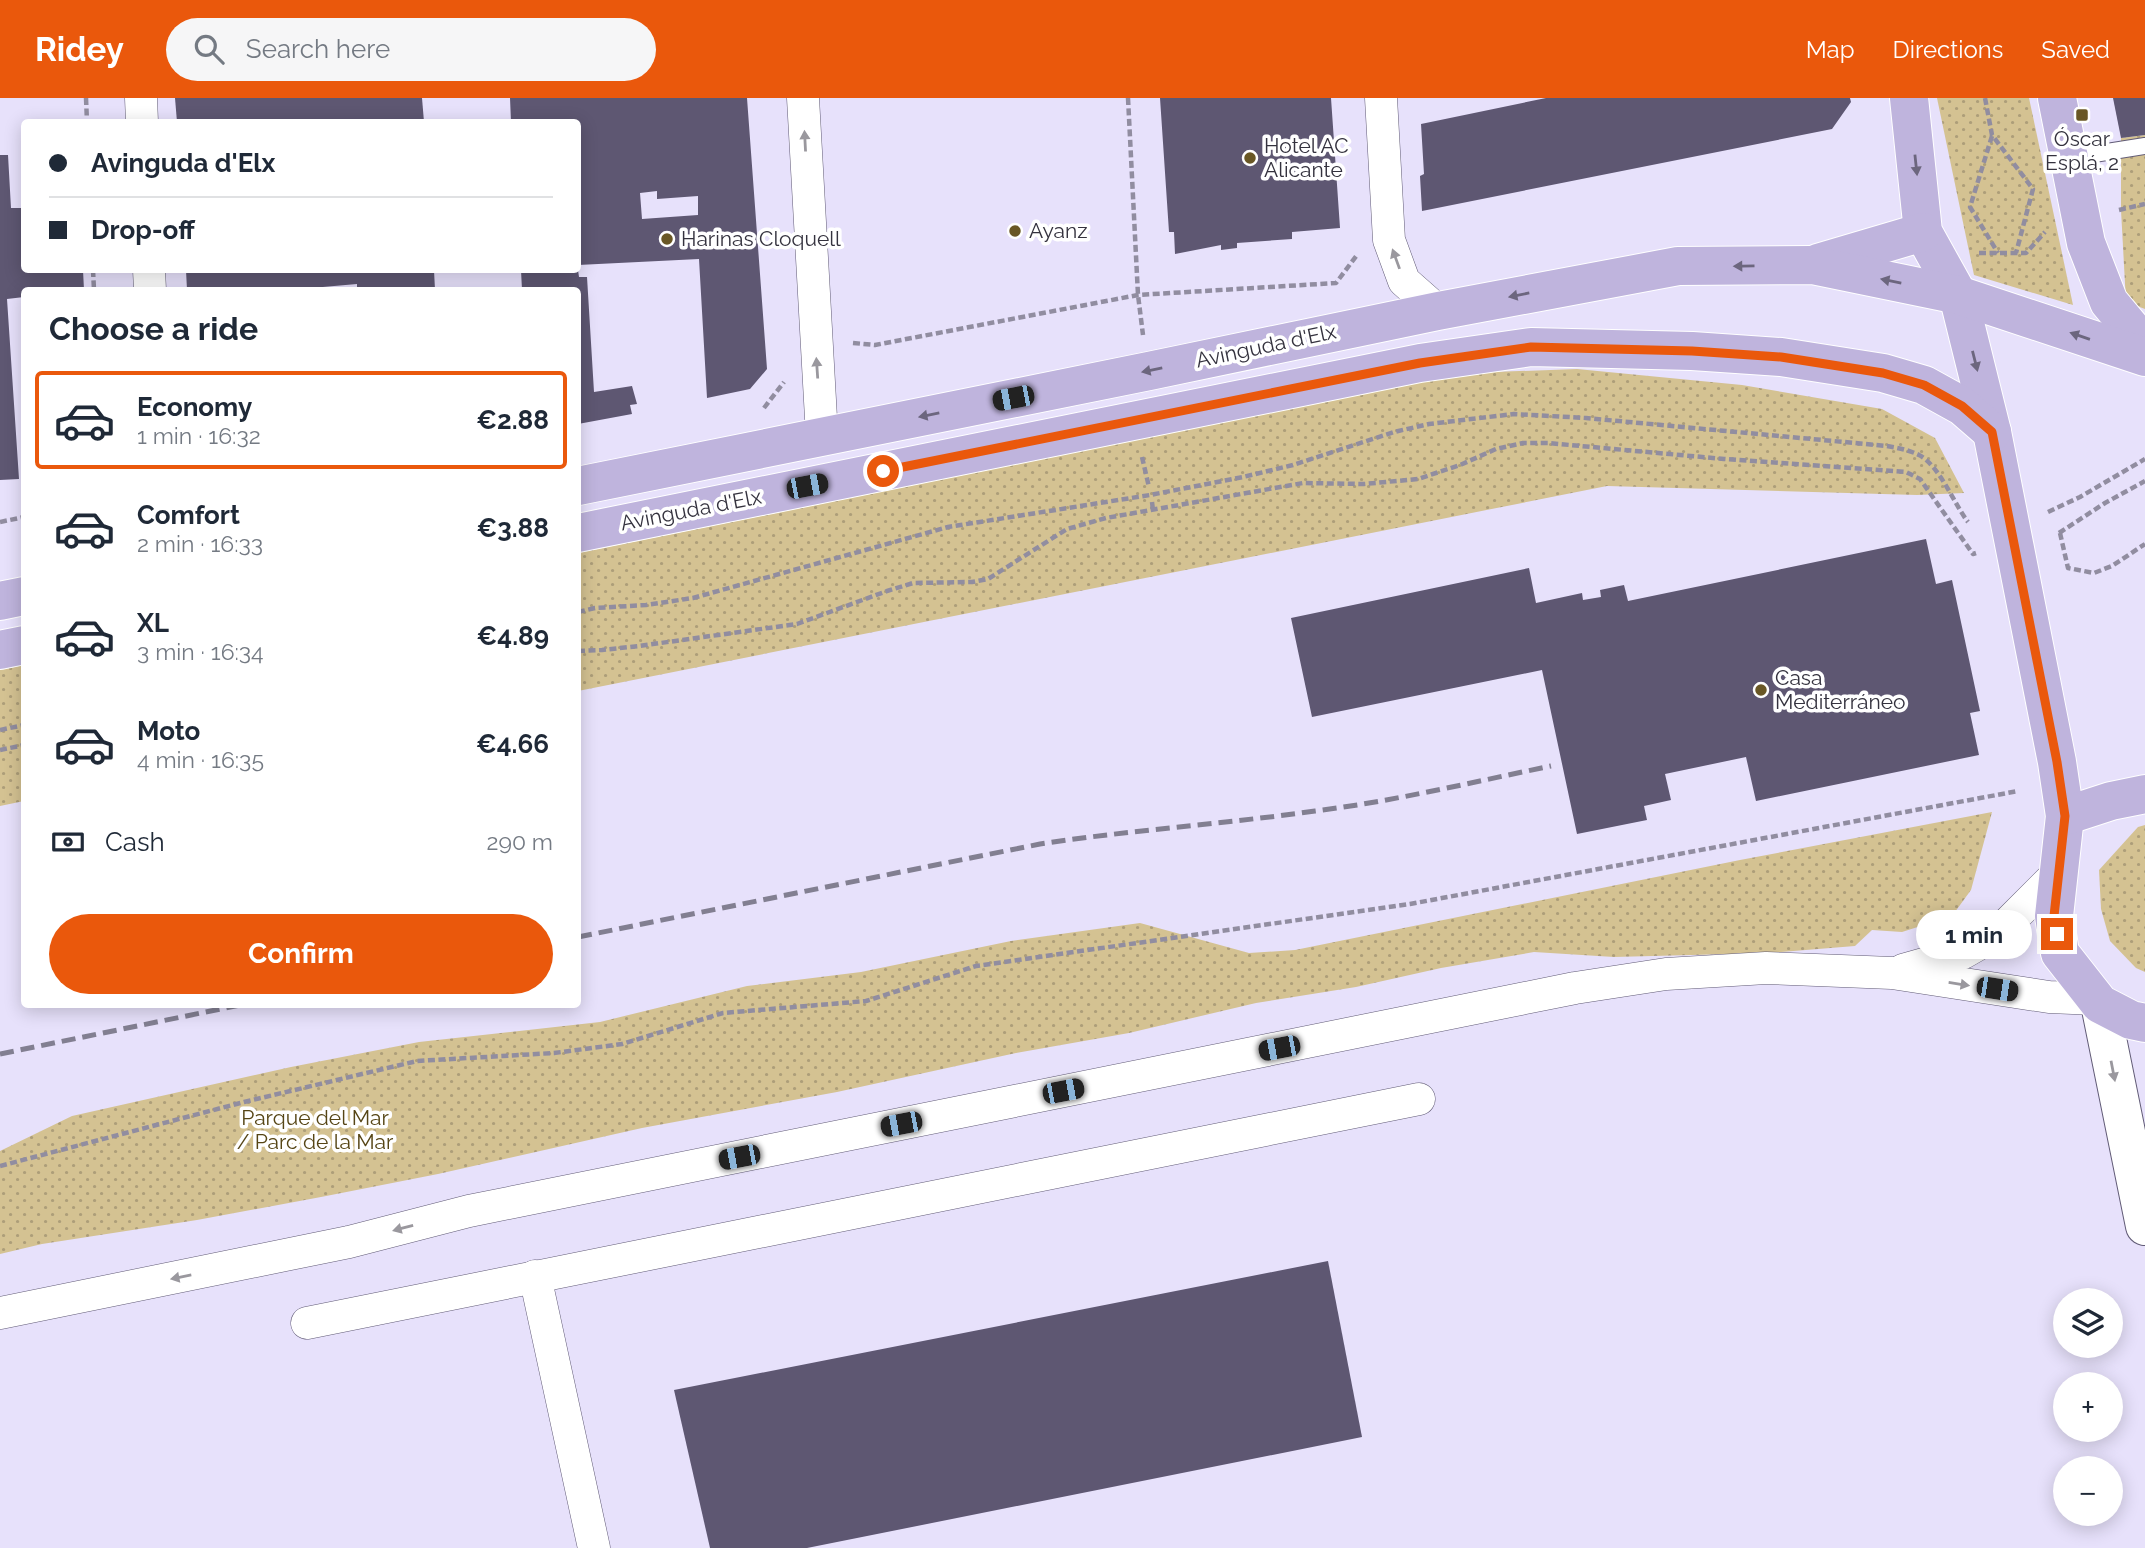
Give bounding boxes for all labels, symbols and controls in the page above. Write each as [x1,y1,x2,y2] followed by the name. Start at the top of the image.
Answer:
[166,18,656,81] search box
[35,30,124,69] text: Ridey
[190,30,228,68] icon: search
[246,34,390,64] text: Search here
[1806,35,1855,64] text: Map
[1893,35,2003,64] text: Directions
[2041,35,2110,64] text: Saved
[2074,107,2090,123] marker: Óscar Esplá, 2
[2045,126,2119,175] place label: Óscar Esplá, 2
[799,130,810,152] one-way arrow
[1264,133,1349,182] place label: Hotel AC Alicante
[91,148,275,178] text: Avinguda d'Elx
[1242,150,1258,166] marker: Hotel AC Alicante
[1911,154,1922,176] one-way arrow
[91,215,195,245] text: Drop-off
[1029,218,1088,243] place label: Ayanz
[1007,223,1023,239] marker: Ayanz
[681,226,841,251] place label: Harinas Cloquell
[659,231,675,247] marker: Harinas Cloquell
[1391,249,1402,270] one-way arrow
[1733,260,1755,272] one-way arrow
[1880,276,1902,287] one-way arrow
[1508,290,1530,301] one-way arrow
[49,310,258,347] text: Choose a ride
[1193,318,1339,373] street label: Avinguda d'Elx
[2070,330,2091,341] one-way arrow
[1969,350,1980,372] one-way arrow
[811,357,822,379] one-way arrow
[1141,365,1163,376] one-way arrow
[991,384,1036,412] car
[53,389,116,452] icon: car
[137,392,252,422] text: Economy
[476,405,549,435] text: €2.88
[918,410,940,421] one-way arrow
[137,422,261,449] text: 1 min · 16:32
[867,455,899,487] route start
[785,472,830,500] car
[618,484,764,535] street label: Avinguda d'Elx
[53,497,116,560] icon: car
[137,500,240,530] text: Comfort
[476,513,549,543] text: €3.88
[137,530,263,557] text: 2 min · 16:33
[53,605,116,668] icon: car
[137,608,169,638] text: XL
[477,621,549,651] text: €4.89
[137,638,264,665] text: 3 min · 16:34
[1775,665,1906,714] place label: Casa Mediterráneo
[1753,682,1769,698] marker: Casa Mediterráneo
[53,713,116,776] icon: car
[137,716,200,746] text: Moto
[476,729,549,759] text: €4.66
[137,746,264,773] text: 4 min · 16:35
[49,823,87,861] icon: cash
[105,827,165,857] text: Cash
[486,828,553,855] text: 290 m
[1917,910,2032,958] callout: 1 min
[49,914,553,994] button: Confirm
[2041,918,2073,950] route end
[1945,921,2003,948] text: 1 min
[1975,975,2020,1003] car
[1949,978,1971,989] one-way arrow
[1257,1034,1302,1062] car
[2108,1060,2119,1082] one-way arrow
[1041,1077,1086,1105] car
[237,1105,394,1154] park label: Parque del Mar / Parc de la Mar
[879,1110,924,1138] car
[717,1143,762,1171] car
[392,1223,414,1234] one-way arrow
[170,1271,192,1282] one-way arrow
[2053,1288,2123,1526] map controls
[2053,1288,2123,1358] button: layers
[2053,1372,2123,1442] button: +
[2053,1456,2123,1526] button: −

